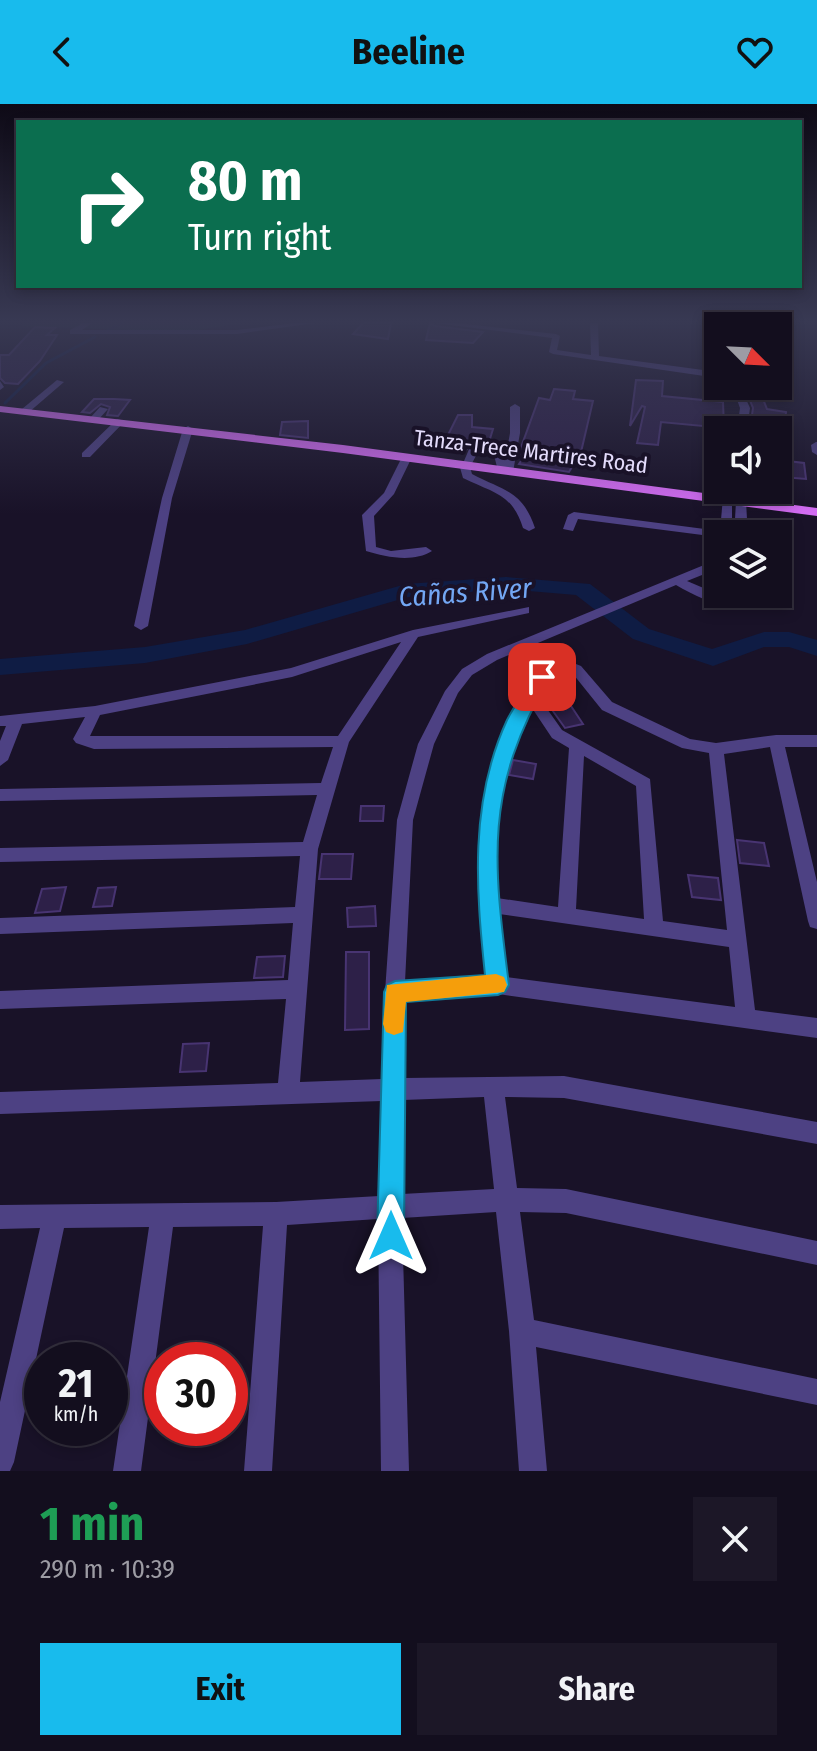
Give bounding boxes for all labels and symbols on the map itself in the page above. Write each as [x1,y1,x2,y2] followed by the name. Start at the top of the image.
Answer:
[704,312,792,400] north arrow
[413,424,649,479] street label: Tanza-Trece Martires Road
[397,571,534,614] water label: Cañas River
[508,643,576,711] pin
[349,1194,433,1278] position arrow
[144,1342,248,1446] speed limit sign: 30

